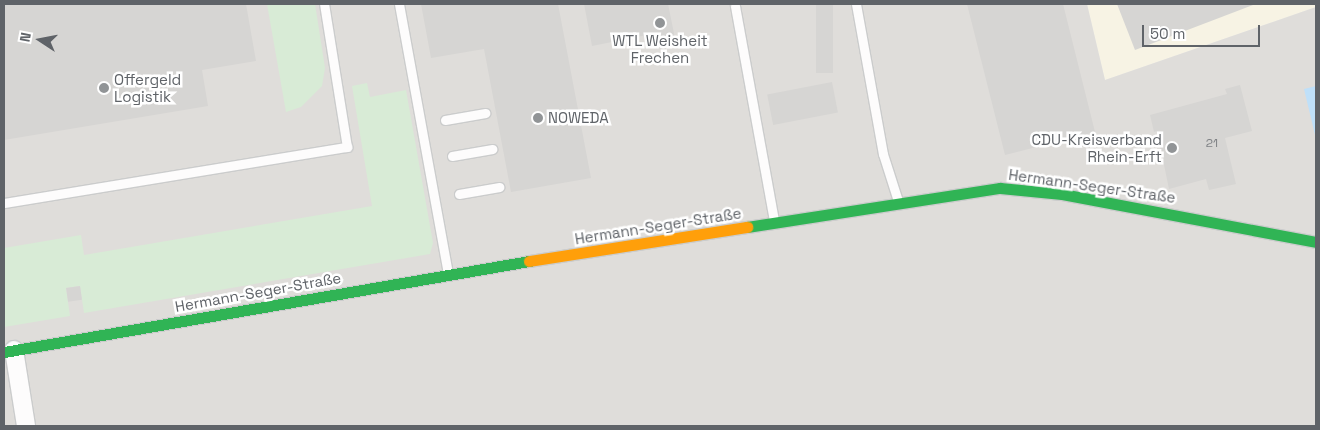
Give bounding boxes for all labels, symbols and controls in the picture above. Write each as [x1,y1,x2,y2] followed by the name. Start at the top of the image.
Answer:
[15,15,65,65] north arrow
[1145,15,1262,47] scale bar
[654,17,666,29] marker: WTL Weisheit Frechen
[1150,24,1185,43] text: 50 m
[16,31,35,43] text: N
[612,31,708,66] place label: WTL Weisheit Frechen
[114,70,181,105] place label: Offergeld Logistik
[98,82,110,94] marker: Offergeld Logistik
[548,109,609,127] place label: NOWEDA
[532,112,544,124] marker: NOWEDA
[1031,130,1162,165] place label: CDU-Kreisverband Rhein-Erft
[1206,137,1218,151] house number: 21
[1166,142,1178,154] marker: CDU-Kreisverband Rhein-Erft
[1007,165,1177,207] street label: Hermann-Seger-Straße
[573,204,743,248] street label: Hermann-Seger-Straße
[174,269,342,315] street label: Hermann-Seger-Straße

